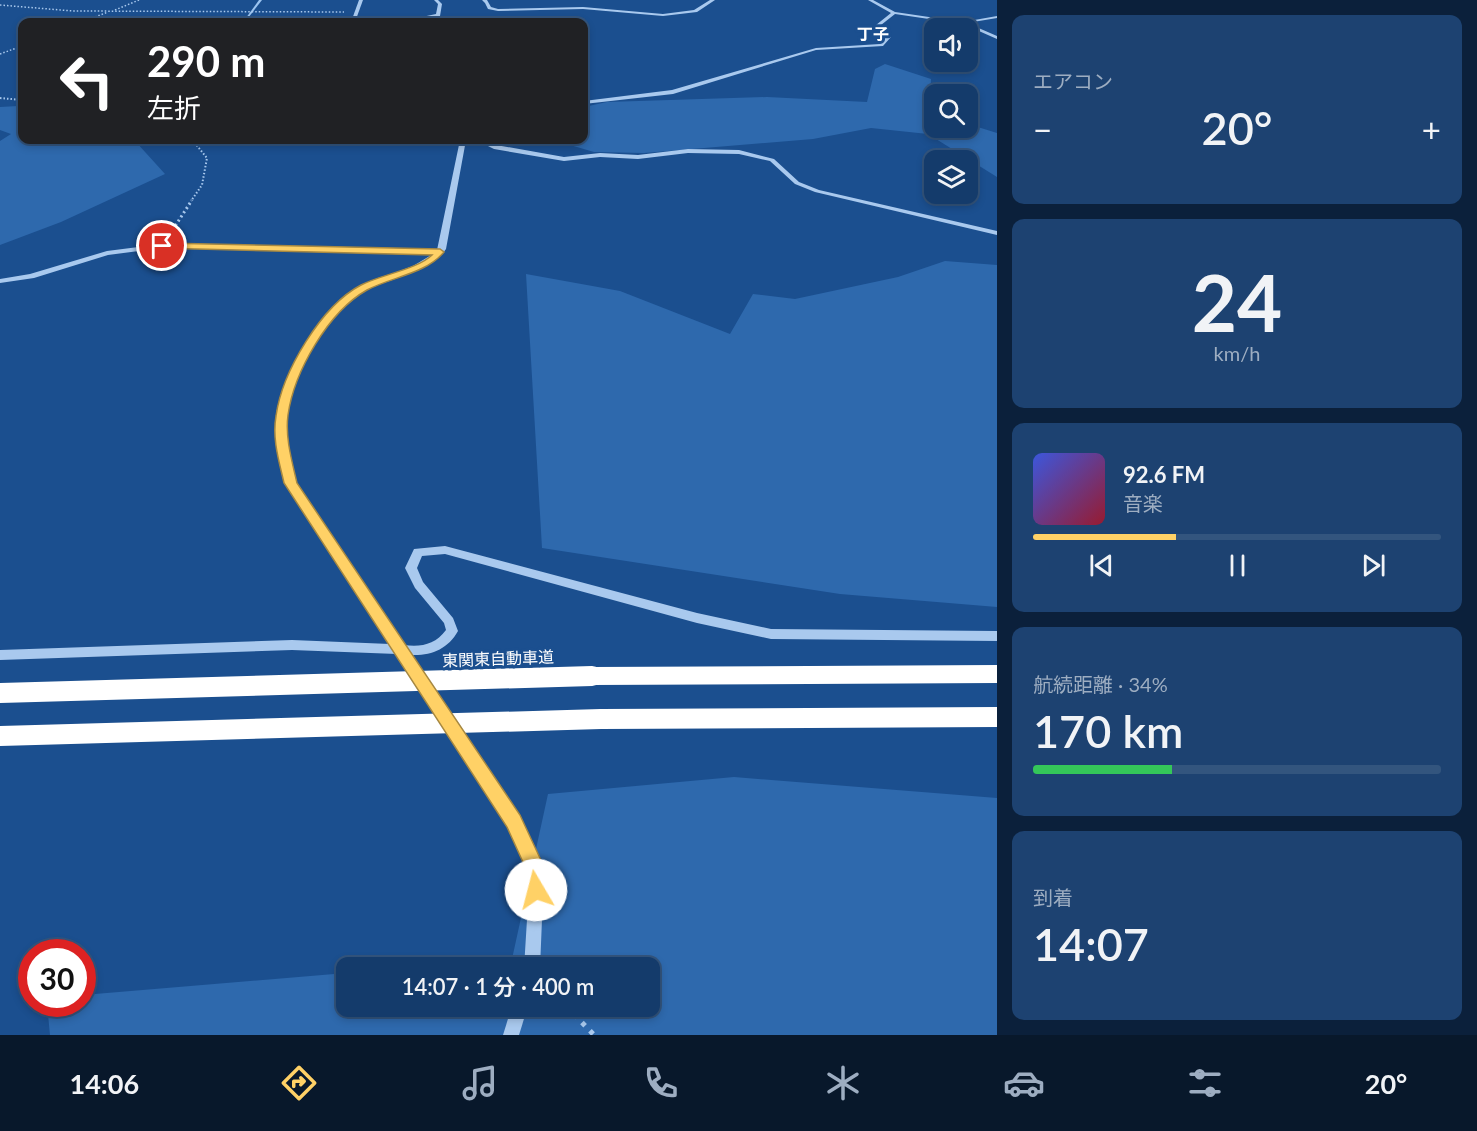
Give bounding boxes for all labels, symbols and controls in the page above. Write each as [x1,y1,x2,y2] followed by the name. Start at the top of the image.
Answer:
[924,18,978,204] map controls
[924,18,978,72] button: sound
[857,24,889,43] district label: 丁子
[147,36,265,86] text: 290 m
[48,42,126,120] icon: left
[1033,69,1113,93] text: エアコン
[924,84,978,138] button: search
[147,91,201,124] text: 左折
[1202,101,1272,155] text: 20°
[1033,109,1052,149] text: −
[1422,109,1441,149] text: +
[924,150,978,204] button: layers
[136,220,187,271] pin
[145,229,178,262] icon: arrive
[1192,255,1282,349] text: 24
[1214,341,1260,365] text: km/h
[1123,461,1205,488] text: 92.6 FM
[1123,491,1163,515] text: 音楽
[1085,549,1118,582] icon: previous
[1221,549,1254,582] icon: pause
[1357,549,1390,582] icon: next
[442,647,554,669] street label: 東関東自動車道
[1033,672,1168,696] text: 航続距離 · 34%
[1033,704,1183,758] text: 170 km
[504,858,568,922] position arrow
[1033,885,1073,909] text: 到着
[1033,917,1149,971] text: 14:07
[18,939,96,1017] speed limit sign: 30
[402,973,594,1000] text: 14:07 · 1 分 · 400 m
[278,1062,320,1104] icon: directions
[459,1062,501,1104] icon: music
[640,1062,682,1104] icon: phone
[822,1062,864,1104] icon: climate
[1003,1062,1045,1104] icon: car
[1184,1062,1226,1104] icon: filters
[70,1067,139,1100] text: 14:06
[1365,1067,1407,1100] text: 20°

